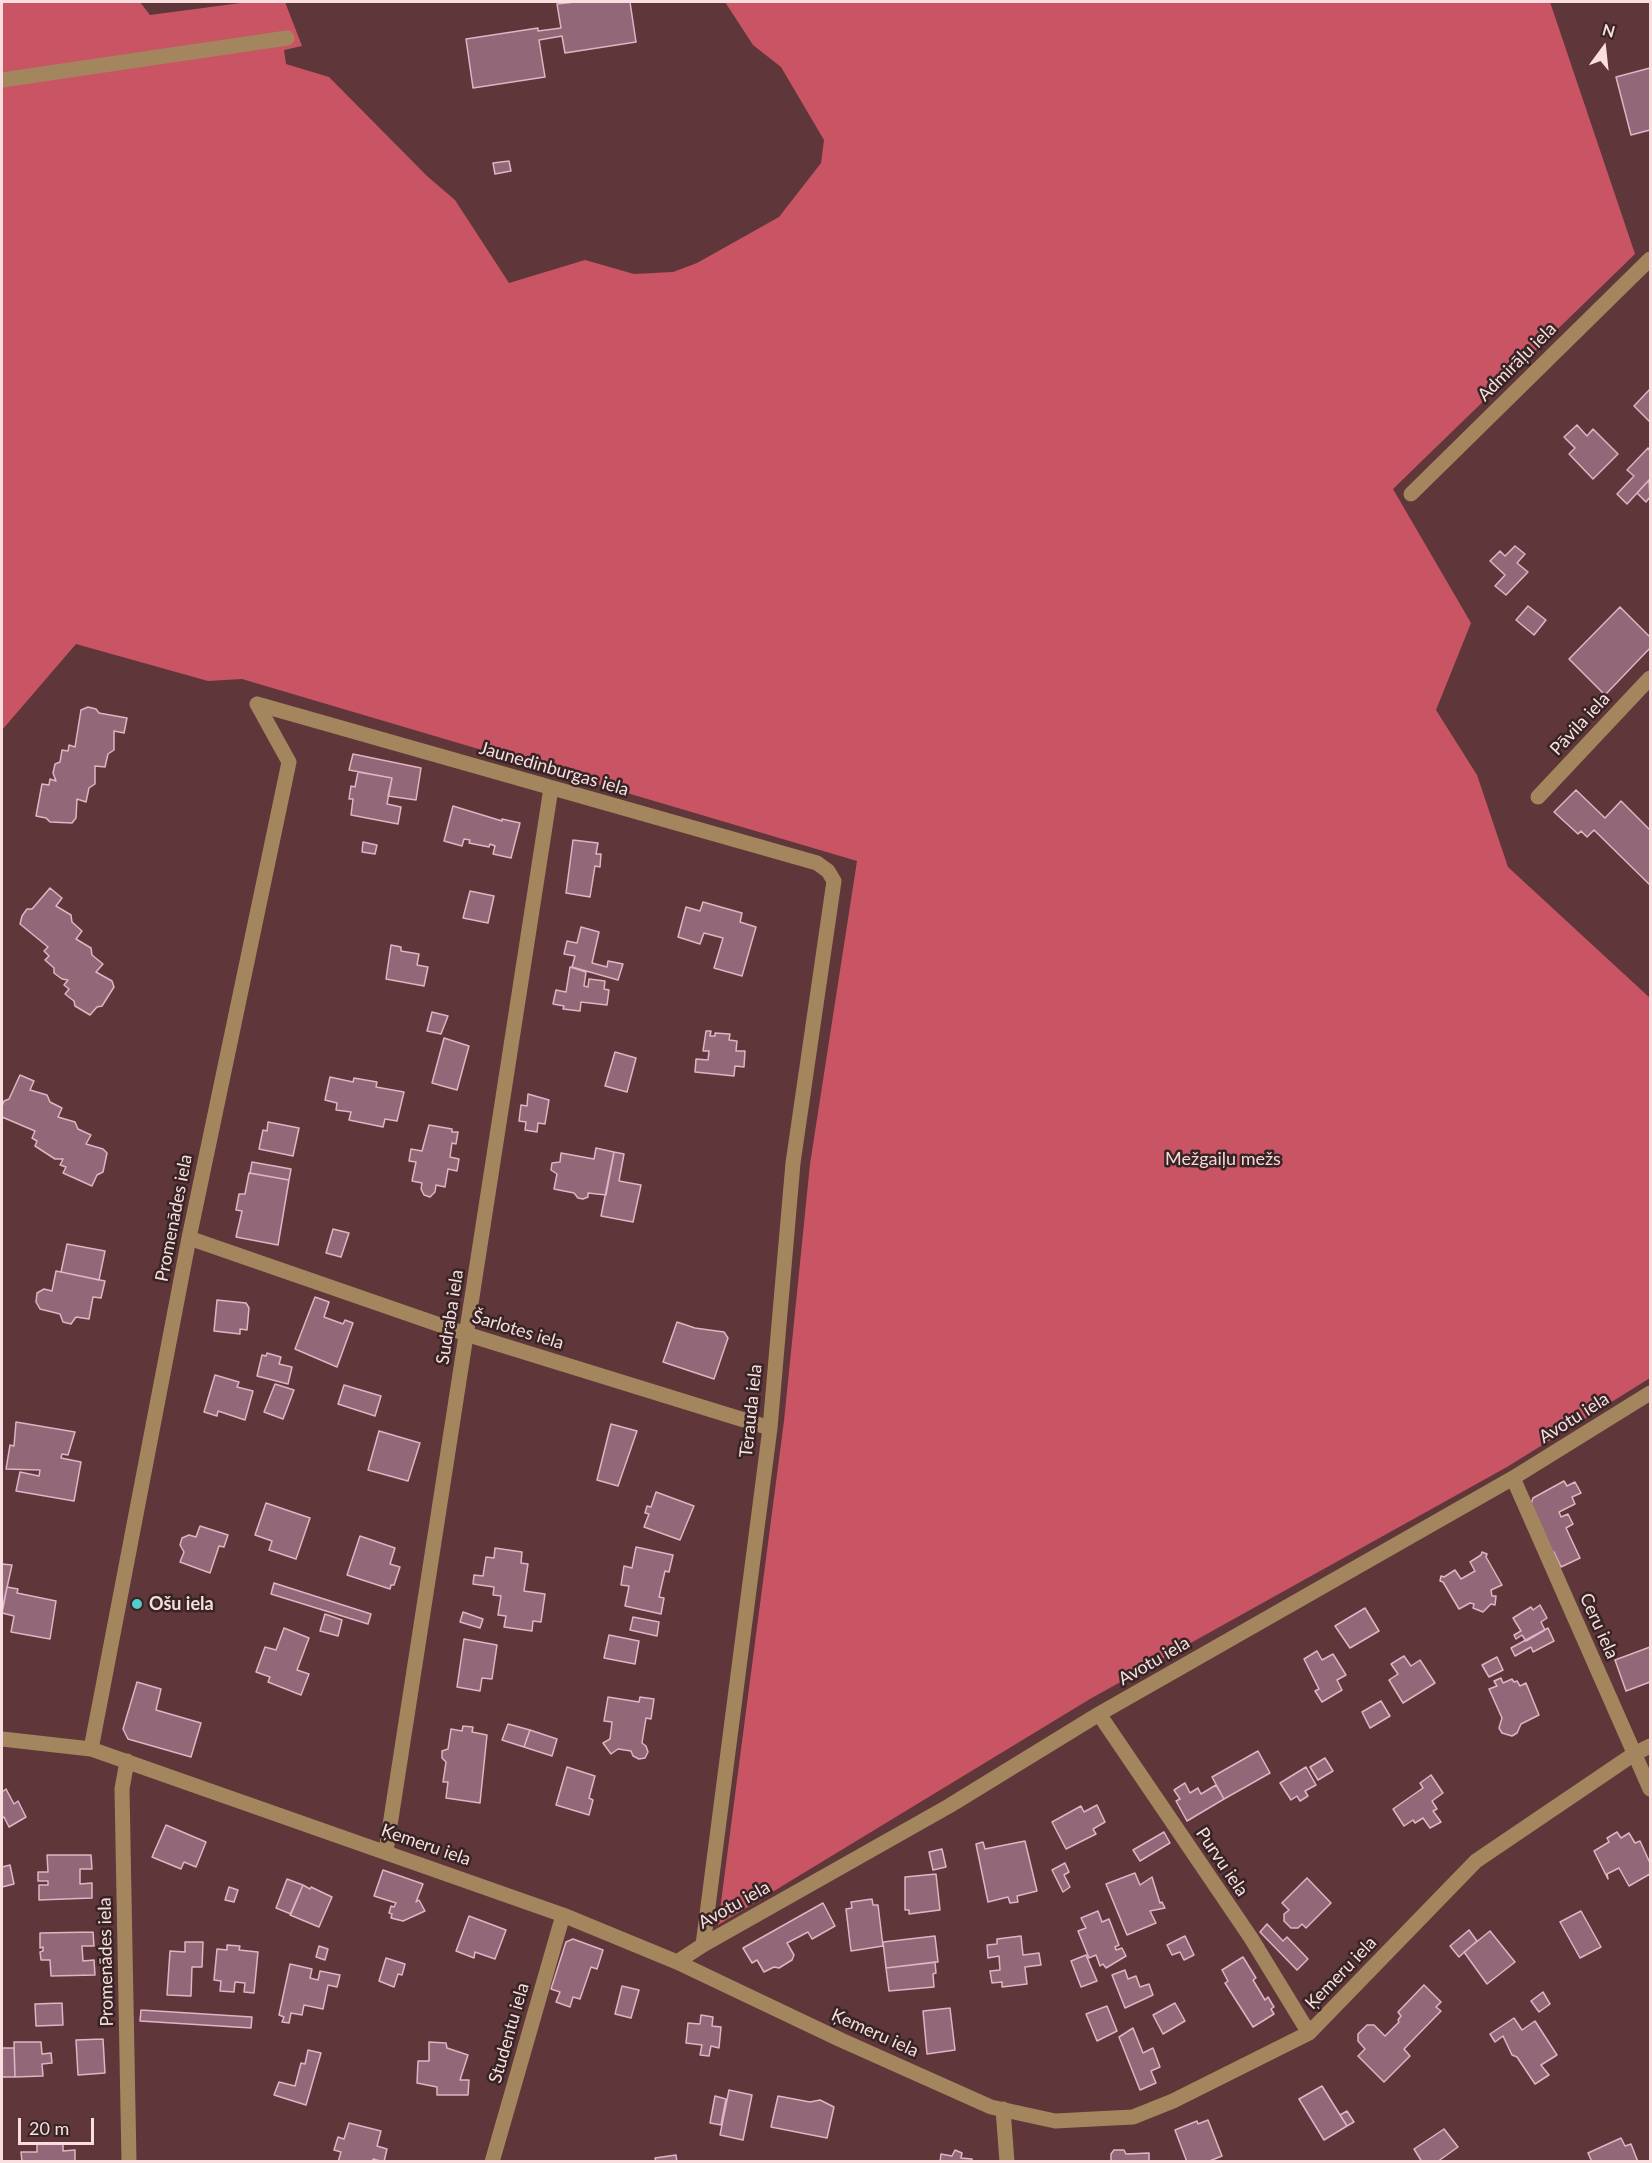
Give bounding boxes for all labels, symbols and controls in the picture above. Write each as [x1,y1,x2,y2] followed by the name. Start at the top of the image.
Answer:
[1574,18,1634,78] north arrow
[1600,19,1617,41] text: N
[1473,318,1561,406] street label: Admirāļu iela
[1546,688,1614,760] street label: Pāvila iela
[477,737,631,801] street label: Jaunedinburgas iela
[1165,1148,1281,1170] park label: Mežgaiļu mežs
[151,1152,197,1284] street label: Promenādes iela
[432,1268,468,1366] street label: Sudraba iela
[470,1306,566,1354] street label: Šarlotes iela
[735,1363,767,1459] street label: Tērauda iela
[1535,1388,1613,1448] street label: Avotu iela
[1575,1590,1623,1662] street label: Ceru iela
[149,1593,214,1615] place label: Ošu iela
[130,1597,144,1611] marker: Ošu iela
[1115,1632,1193,1690] street label: Avotu iela
[378,1820,474,1870] street label: Ķemeru iela
[1191,1824,1253,1900] street label: Purvu iela
[694,1876,774,1934] street label: Avotu iela
[94,1897,118,2027] street label: Promenādes iela
[1301,1932,1381,2014] street label: Ķemeru iela
[484,1980,534,2086] street label: Studentu iela
[828,2004,922,2062] street label: Ķemeru iela
[21,2106,98,2144] scale bar
[29,2117,69,2139] text: 20 m

